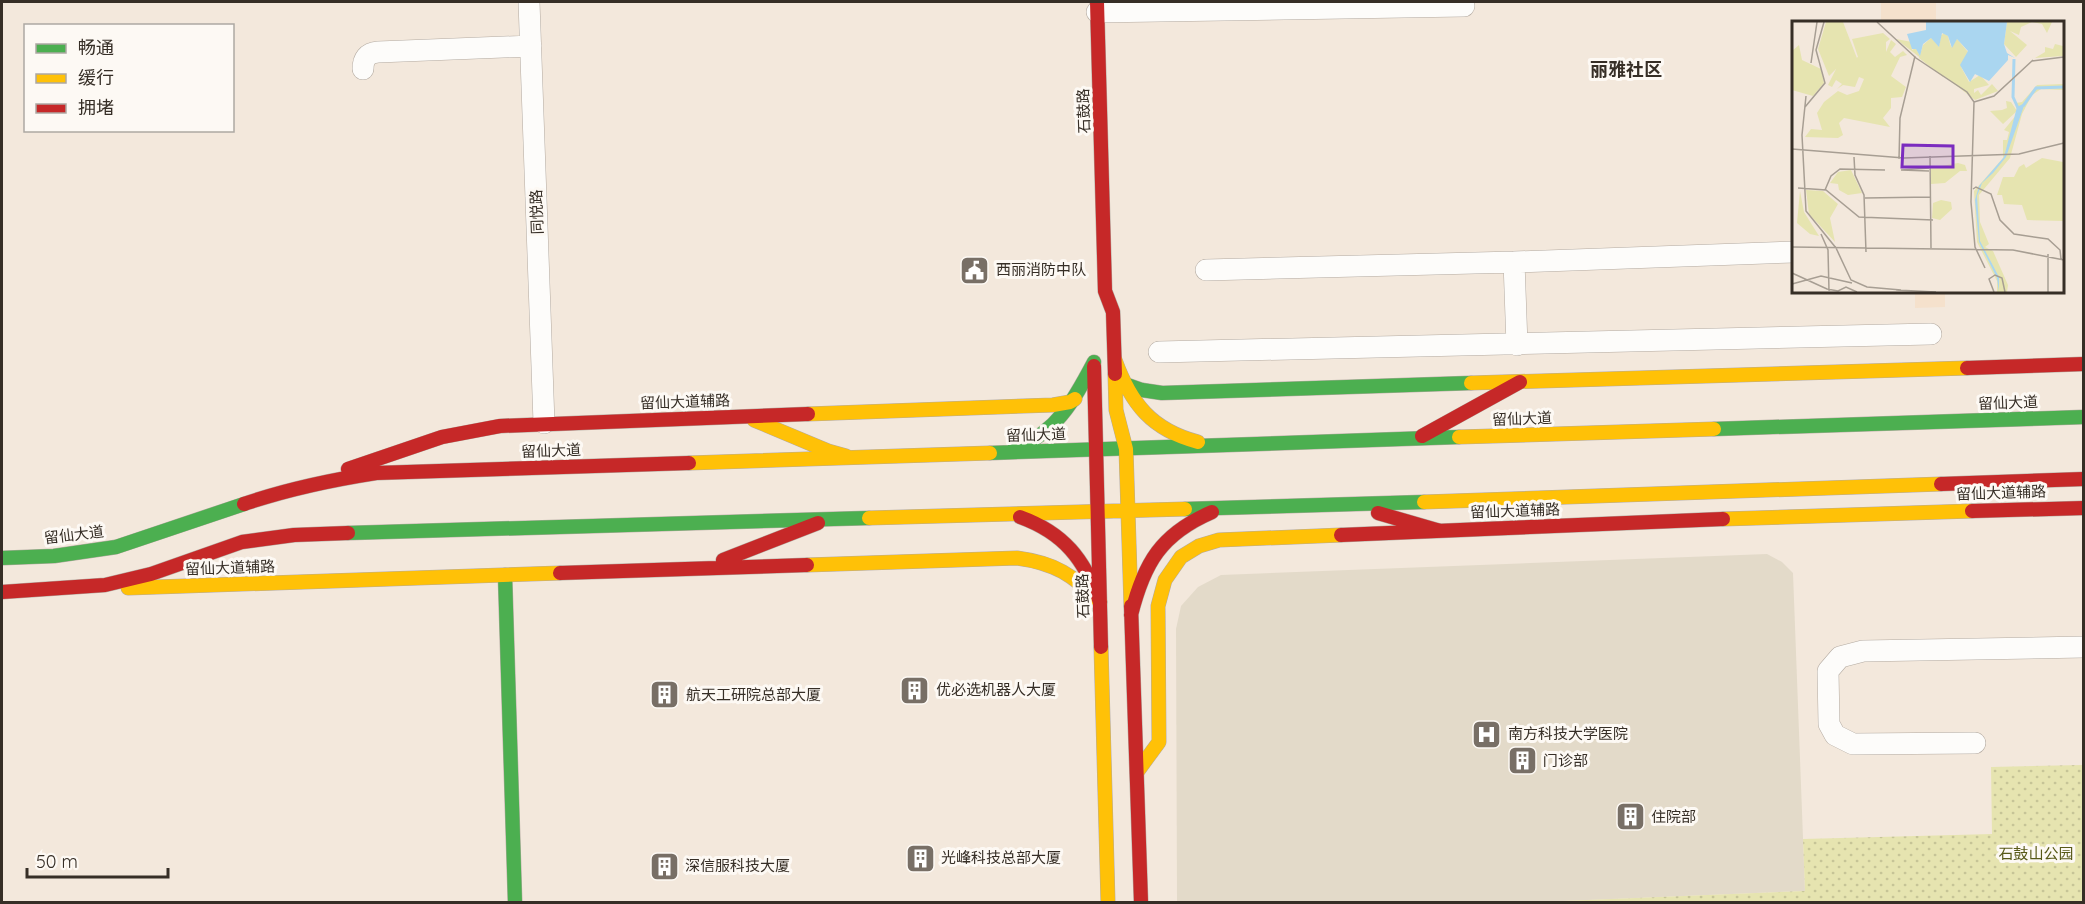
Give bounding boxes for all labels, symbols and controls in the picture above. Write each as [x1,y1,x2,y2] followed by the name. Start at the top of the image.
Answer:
[1792,21,2064,292] inset map
[24,24,234,132] legend
[78,36,114,59] text: 畅通
[1590,58,1662,81] district label: 丽雅社区
[78,66,114,89] text: 缓行
[1073,88,1094,134] street label: 石鼓路
[78,96,114,119] text: 拥堵
[526,189,547,235] street label: 同悦路
[959,254,991,286] public building icon: 西丽消防中队
[996,260,1086,279] place label: 西丽消防中队
[640,390,730,413] street label: 留仙大道辅路
[1978,392,2038,413] street label: 留仙大道
[1492,408,1552,429] street label: 留仙大道
[1006,424,1066,445] street label: 留仙大道
[521,440,581,461] street label: 留仙大道
[1956,481,2046,504] street label: 留仙大道辅路
[1470,499,1560,522] street label: 留仙大道辅路
[43,521,105,548] street label: 留仙大道
[185,556,275,579] street label: 留仙大道辅路
[1072,573,1093,619] street label: 石鼓路
[899,674,931,706] building icon: 优必选机器人大厦
[649,679,681,711] building icon: 航天工研院总部大厦
[936,680,1056,699] place label: 优必选机器人大厦
[686,685,821,704] place label: 航天工研院总部大厦
[1471,718,1503,750] hospital icon: 南方科技大学医院
[1508,724,1628,743] place label: 南方科技大学医院
[1506,745,1538,777] building icon: 门诊部
[1543,751,1588,770] place label: 门诊部
[1614,801,1646,833] building icon: 住院部
[1651,807,1696,826] place label: 住院部
[27,841,168,879] scale bar
[904,842,936,874] building icon: 光峰科技总部大厦
[1998,844,2074,863] park label: 石鼓山公园
[941,848,1061,867] place label: 光峰科技总部大厦
[36,850,78,873] text: 50 m
[648,850,680,882] building icon: 深信服科技大厦
[685,856,790,875] place label: 深信服科技大厦

